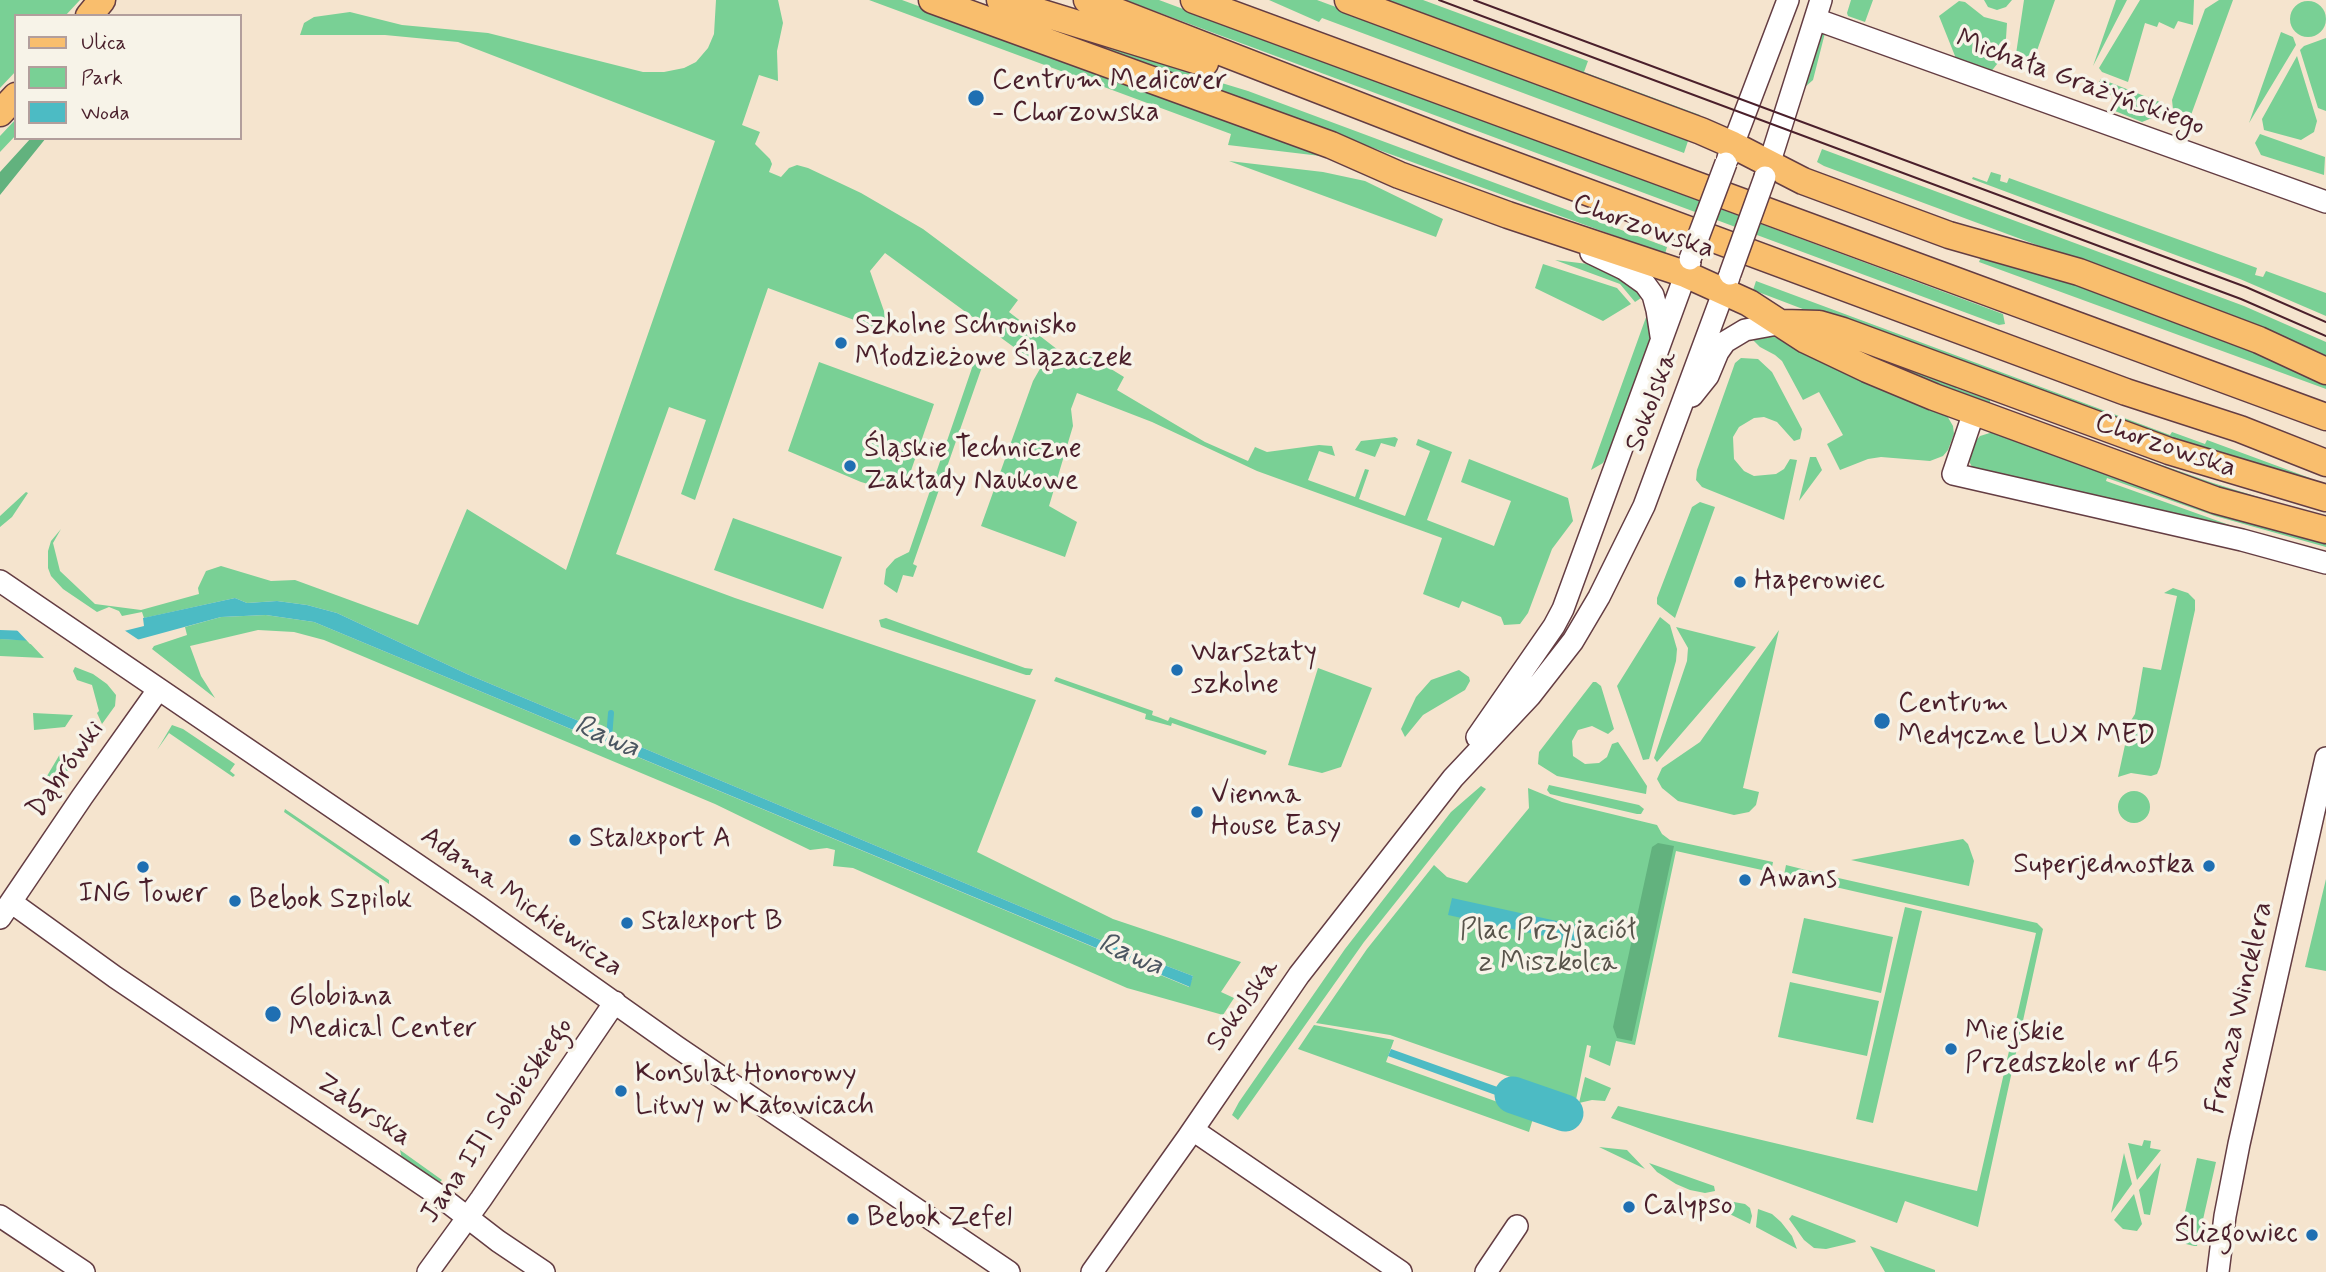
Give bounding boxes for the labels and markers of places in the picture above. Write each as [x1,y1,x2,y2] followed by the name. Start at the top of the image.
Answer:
[992,65,1227,131] place label: Centrum Medicover - Chorzowska
[966,88,986,108] marker: Centrum Medicover - Chorzowska
[855,310,1132,376] place label: Szkolne Schronisko Młodzieżowe Ślązaczek
[833,335,849,351] marker: Szkolne Schronisko Młodzieżowe Ślązaczek
[864,433,1082,499] place label: Śląskie Techniczne Zakłady Naukowe
[842,458,858,474] marker: Śląskie Techniczne Zakłady Naukowe
[1754,565,1885,599] place label: Haperowiec
[1732,574,1748,590] marker: Haperowiec
[1191,637,1317,703] place label: Warsztaty szkolne
[1169,662,1185,678] marker: Warsztaty szkolne
[1898,688,2155,754] place label: Centrum Medyczne LUX MED
[1872,711,1892,731] marker: Centrum Medyczne LUX MED
[1211,779,1341,845] place label: Vienna House Easy
[1189,804,1205,820] marker: Vienna House Easy
[589,823,731,857] place label: Stalexport A
[567,832,583,848] marker: Stalexport A
[2013,849,2195,883] place label: Superjednostka
[2201,858,2217,874] marker: Superjednostka
[135,859,151,875] marker: ING Tower
[1759,863,1837,897] place label: Awans
[1737,872,1753,888] marker: Awans
[79,878,207,912] place label: ING Tower
[249,884,412,918] place label: Bebok Szpilok
[227,893,243,909] marker: Bebok Szpilok
[641,906,782,940] place label: Stalexport B
[619,915,635,931] marker: Stalexport B
[289,981,477,1047] place label: Globiana Medical Center
[263,1004,283,1024] marker: Globiana Medical Center
[1965,1016,2179,1082] place label: Miejskie Przedszkole nr 45
[1943,1041,1959,1057] marker: Miejskie Przedszkole nr 45
[635,1058,874,1124] place label: Konsulat Honorowy Litwy w Katowicach
[613,1083,629,1099] marker: Konsulat Honorowy Litwy w Katowicach
[1643,1190,1733,1224] place label: Calypso
[1621,1199,1637,1215] marker: Calypso
[867,1202,1012,1236] place label: Bebok Zefel
[845,1211,861,1227] marker: Bebok Zefel
[2174,1218,2298,1252] place label: Ślizgowiec
[2304,1227,2320,1243] marker: Ślizgowiec

